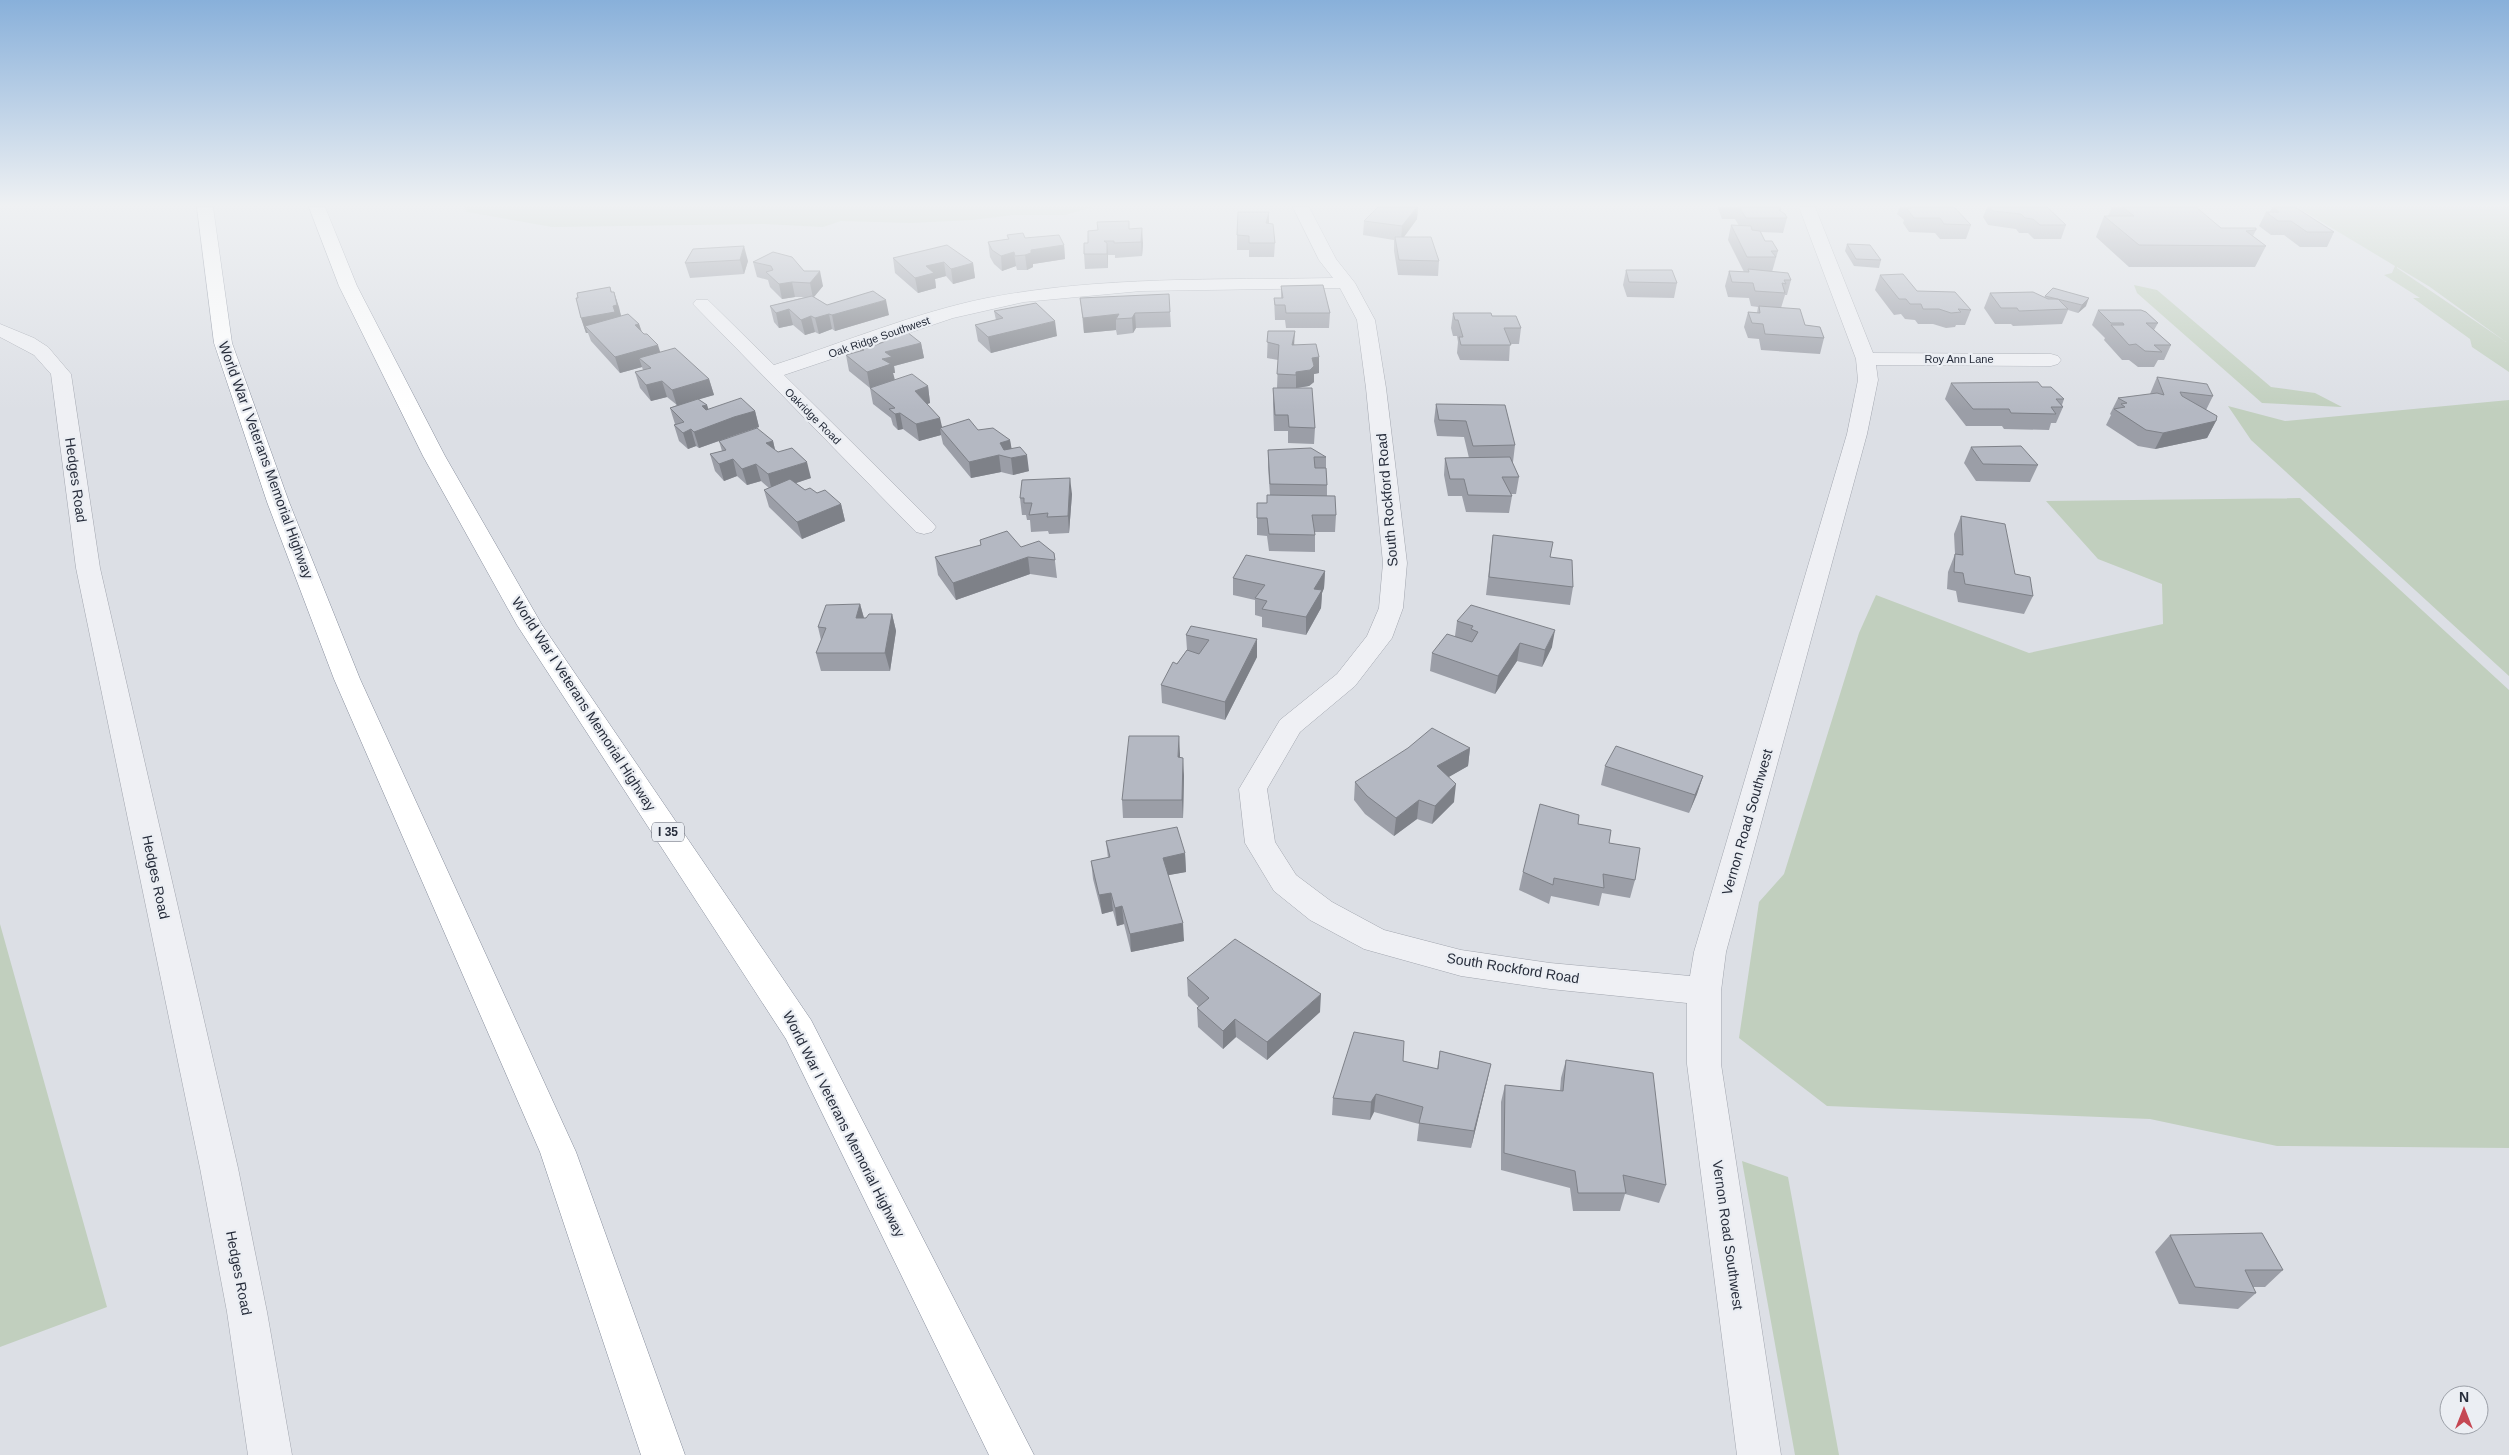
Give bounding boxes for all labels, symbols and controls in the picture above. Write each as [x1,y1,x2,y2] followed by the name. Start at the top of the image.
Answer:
[827,314,931,360] street label: Oak Ridge Southwest
[216,339,316,581] street label: World War I Veterans Memorial Highway
[1924,353,1994,365] street label: Roy Ann Lane
[783,386,843,446] street label: Oakridge Road
[1373,433,1401,567] street label: South Rockford Road
[62,436,90,524] street label: Hedges Road
[509,594,659,814] street label: World War I Veterans Memorial Highway
[1718,747,1776,897] street label: Vernon Road Southwest
[652,822,684,842] road number: I 35
[139,833,173,921] street label: Hedges Road
[1446,950,1580,986] street label: South Rockford Road
[780,1008,908,1240] street label: World War I Veterans Memorial Highway
[1710,1159,1746,1311] street label: Vernon Road Southwest
[223,1229,255,1317] street label: Hedges Road
[2439,1385,2489,1435] north arrow
[2459,1389,2469,1405] text: N

